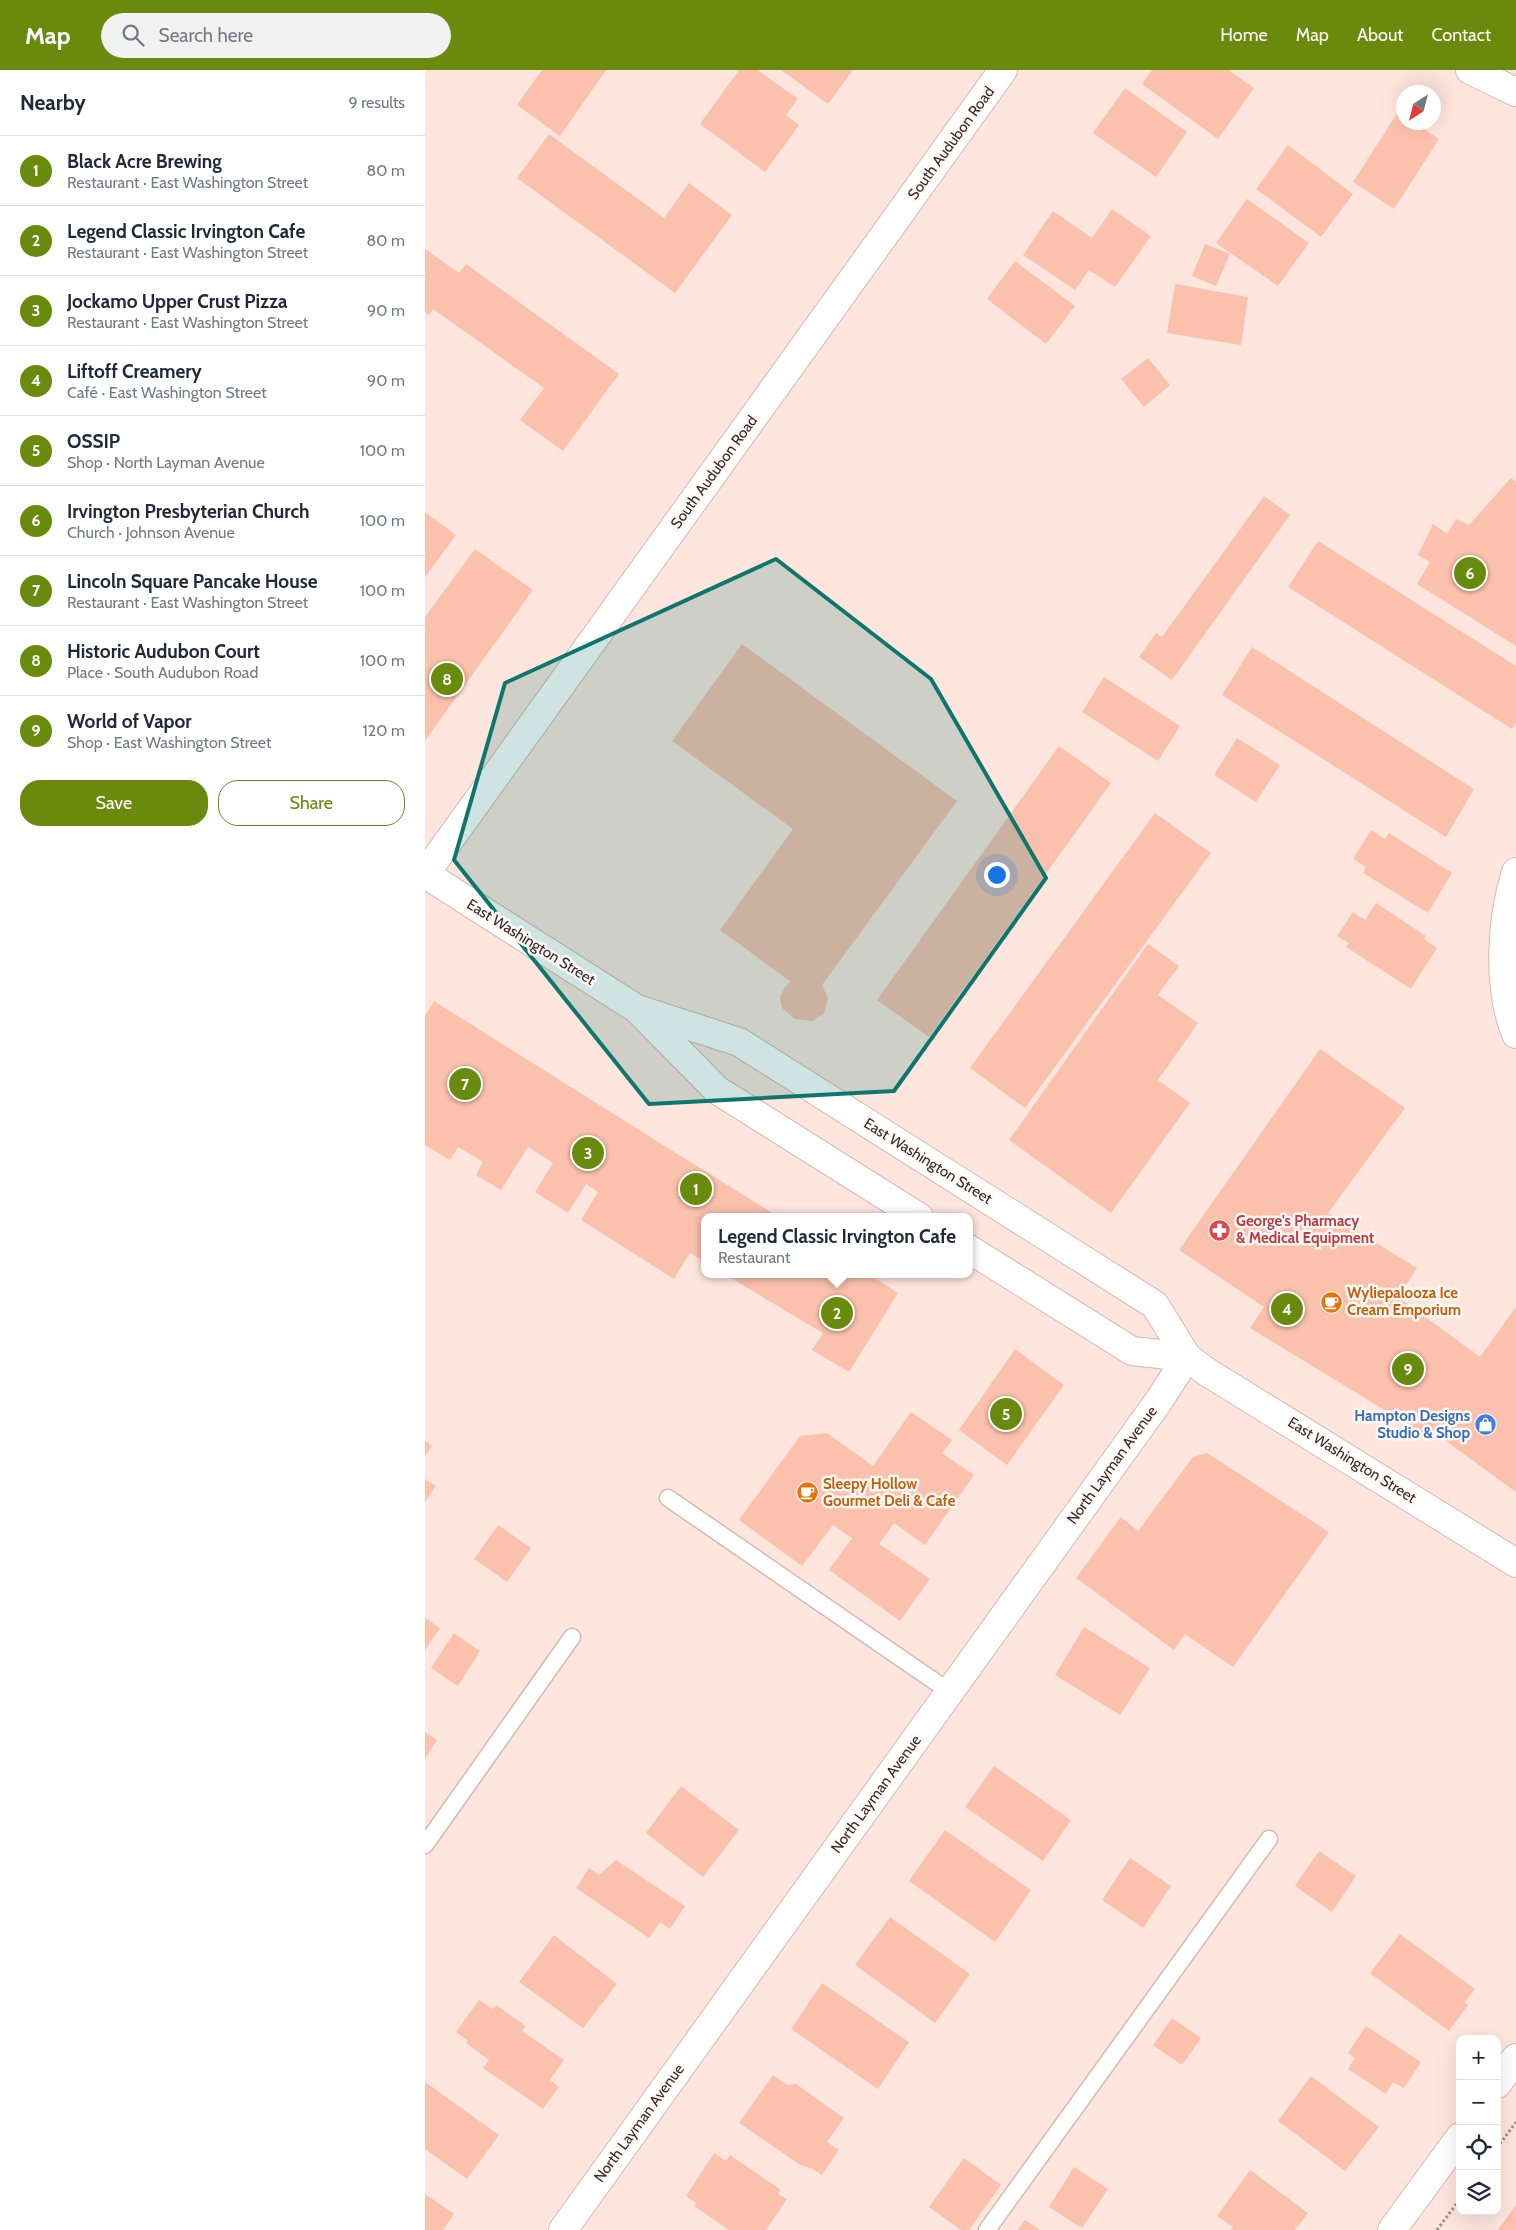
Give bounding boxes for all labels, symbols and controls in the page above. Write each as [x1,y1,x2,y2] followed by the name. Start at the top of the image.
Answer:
[101,13,451,58] search box
[25,21,71,50] text: Map
[119,21,147,49] icon: search
[159,24,253,47] text: Search here
[1220,24,1268,46] text: Home
[1296,24,1329,46] text: Map
[1357,24,1403,46] text: About
[1431,24,1491,46] text: Contact
[904,83,998,203] street label: South Audubon Road
[1396,85,1441,130] north arrow
[20,90,86,115] text: Nearby
[349,93,405,112] text: 9 results
[67,150,222,173] text: Black Acre Brewing
[33,161,39,180] text: 1
[367,161,405,180] text: 80 m
[67,173,308,192] text: Restaurant · East Washington Street
[67,220,305,243] text: Legend Classic Irvington Cafe
[32,231,40,250] text: 2
[367,231,405,250] text: 80 m
[67,243,308,262] text: Restaurant · East Washington Street
[67,290,288,313] text: Jockamo Upper Crust Pizza
[32,301,40,320] text: 3
[367,301,405,320] text: 90 m
[67,313,308,332] text: Restaurant · East Washington Street
[67,360,202,383] text: Liftoff Creamery
[31,371,41,390] text: 4
[367,371,405,390] text: 90 m
[67,383,267,402] text: Café · East Washington Street
[667,412,761,532] street label: South Audubon Road
[67,430,120,453] text: OSSIP
[32,441,40,460] text: 5
[360,441,405,460] text: 100 m
[67,453,265,472] text: Shop · North Layman Avenue
[67,500,310,523] text: Irvington Presbyterian Church
[32,511,41,530] text: 6
[360,511,405,530] text: 100 m
[67,523,235,542] text: Church · Johnson Avenue
[1454,554,1486,592] pin: 6
[67,570,317,593] text: Lincoln Square Pancake House
[32,581,40,600] text: 7
[360,581,405,600] text: 100 m
[67,593,308,612] text: Restaurant · East Washington Street
[67,640,260,663] text: Historic Audubon Court
[31,651,41,670] text: 8
[360,651,405,670] text: 100 m
[431,660,463,698] pin: 8
[67,663,258,682] text: Place · South Audubon Road
[67,710,192,733] text: World of Vapor
[32,721,41,740] text: 9
[363,721,405,740] text: 120 m
[67,733,271,752] text: Shop · East Washington Street
[20,780,208,826] button: Save
[218,780,405,826] button: Share
[984,862,1010,888] your location
[464,895,598,989] street label: East Washington Street
[449,1065,481,1103] pin: 7
[861,1114,995,1208] street label: East Washington Street
[572,1134,604,1172] pin: 3
[680,1170,712,1208] pin: 1
[1236,1212,1374,1247] place label: George's Pharmacy & Medical Equipment
[701,1213,973,1278] popup
[1208,1218,1232,1242] pharmacy icon: George's Pharmacy & Medical Equipment
[718,1225,956,1248] text: Legend Classic Irvington Cafe
[718,1248,790,1267] text: Restaurant
[1347,1284,1461,1319] place label: Wyliepalooza Ice Cream Emporium
[1271,1290,1303,1328] pin: 4
[1319,1290,1343,1314] cafe icon: Wyliepalooza Ice Cream Emporium
[821,1294,853,1332] pin: 2
[1392,1350,1424,1388] pin: 9
[990,1395,1022,1433] pin: 5
[1063,1402,1161,1528] street label: North Layman Avenue
[1354,1407,1470,1442] place label: Hampton Designs Studio & Shop
[1285,1413,1419,1507] street label: East Washington Street
[1474,1413,1498,1437] shop icon: Hampton Designs Studio & Shop
[823,1475,956,1510] place label: Sleepy Hollow Gourmet Deli & Cafe
[795,1481,819,1505] cafe icon: Sleepy Hollow Gourmet Deli & Cafe
[827,1731,925,1857] street label: North Layman Avenue
[1456,2035,1501,2215] map controls
[1456,2035,1501,2080] button: +
[590,2060,688,2186] street label: North Layman Avenue
[1456,2080,1501,2125] button: −
[1456,2125,1501,2170] button: locate
[1456,2170,1501,2215] button: layers

